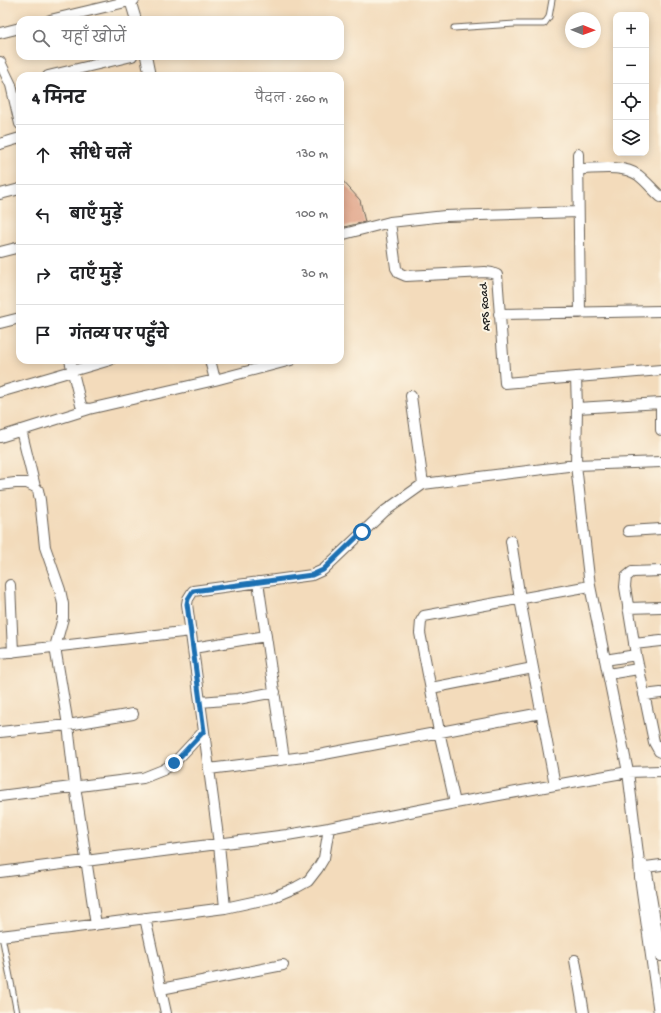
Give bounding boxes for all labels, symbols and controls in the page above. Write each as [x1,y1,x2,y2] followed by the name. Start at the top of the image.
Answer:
[565,12,601,48] north arrow
[613,12,649,156] map controls
[613,12,649,48] button: +
[16,16,344,60] search box
[30,27,52,49] icon: search
[62,30,126,48] text: यहाँ खोजें
[613,48,649,84] button: −
[613,84,649,120] button: locate
[32,90,85,110] text: 4 मिनट
[255,92,328,107] text: पैदल · 260 m
[613,120,649,156] button: layers
[32,144,54,166] icon: ahead
[70,147,131,165] text: सीधे चलें
[296,147,328,162] text: 130 m
[32,204,54,226] icon: left
[70,207,122,225] text: बाएँ मुड़ें
[296,207,328,222] text: 100 m
[32,264,54,286] icon: right
[70,267,122,285] text: दाएँ मुड़ें
[302,267,328,282] text: 30 m
[477,281,495,332] street label: APS Road
[32,324,54,346] icon: arrive
[70,327,168,345] text: गंतव्य पर पहुँचे
[353,523,371,541] route start
[165,754,183,772] route end

